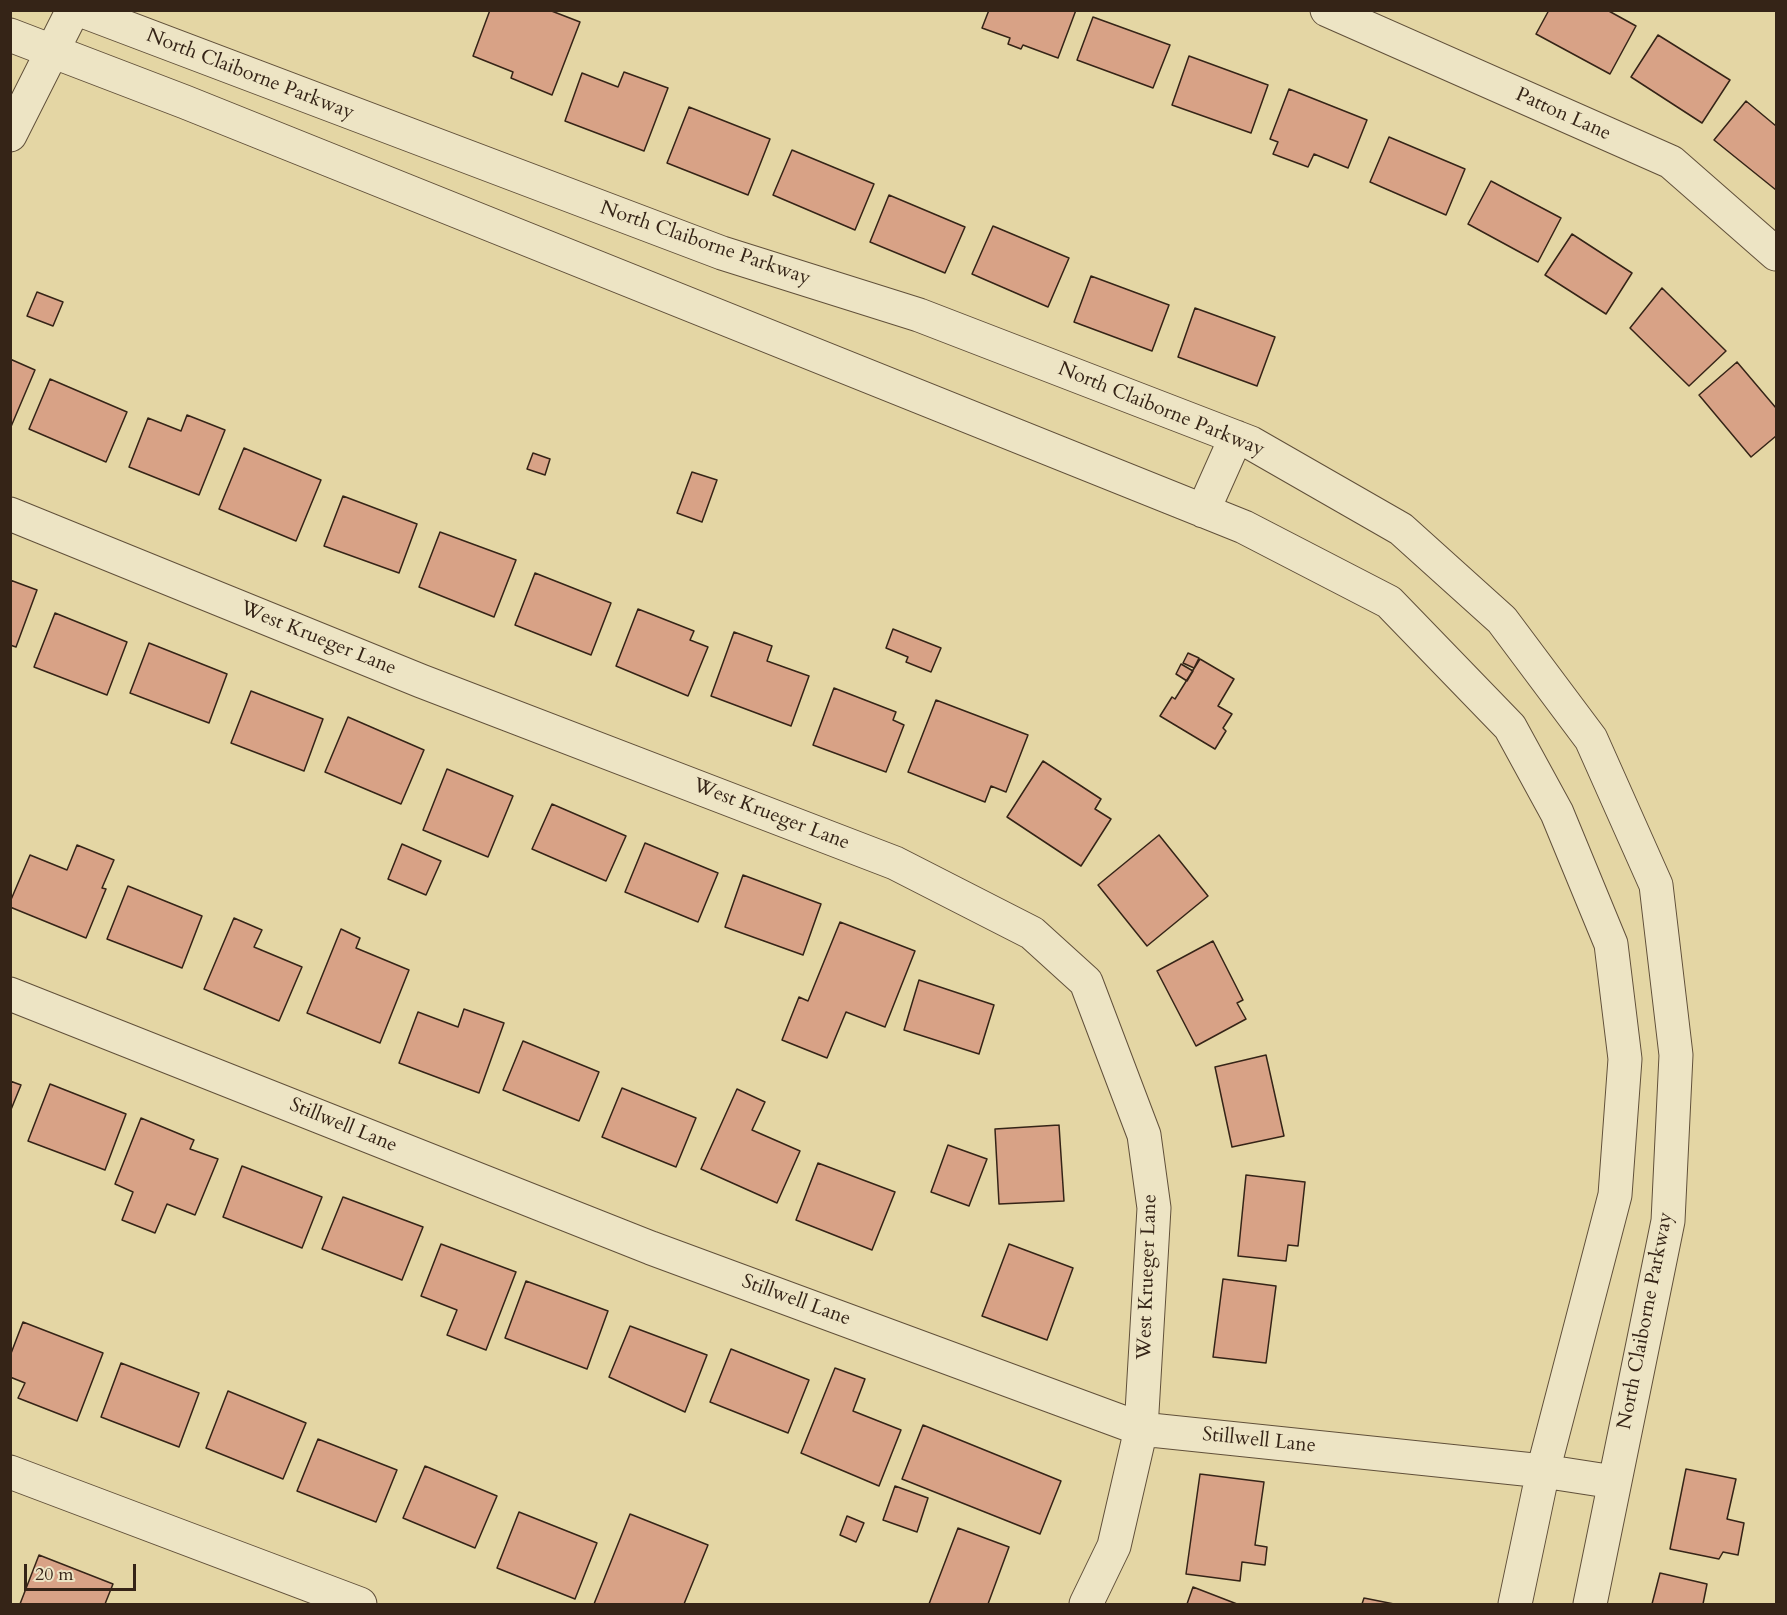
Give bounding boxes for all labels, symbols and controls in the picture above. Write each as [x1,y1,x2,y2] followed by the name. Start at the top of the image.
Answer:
[143,24,357,126] street label: North Claiborne Parkway
[1512,83,1614,147] street label: Patton Lane
[597,197,813,291] street label: North Claiborne Parkway
[1054,358,1268,462] street label: North Claiborne Parkway
[237,597,399,681] street label: West Krueger Lane
[689,774,853,856] street label: West Krueger Lane
[286,1094,400,1158] street label: Stillwell Lane
[1133,1194,1163,1360] street label: West Krueger Lane
[1613,1210,1679,1432] street label: North Claiborne Parkway
[738,1270,854,1332] street label: Stillwell Lane
[1201,1423,1317,1459] street label: Stillwell Lane
[27,1552,140,1590] scale bar
[35,1562,74,1587] text: 20 m

